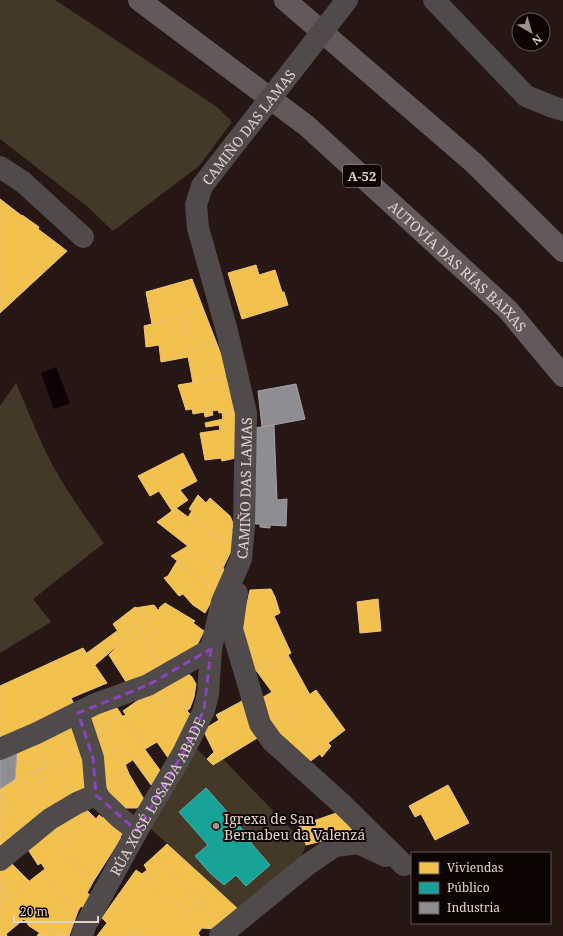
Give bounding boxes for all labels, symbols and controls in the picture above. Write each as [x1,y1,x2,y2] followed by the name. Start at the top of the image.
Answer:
[511,12,551,52] north arrow
[529,32,545,49] text: N
[197,65,299,189] street label: CAMIÑO DAS LAMAS
[343,165,381,187] road number: A-52
[385,196,531,335] street label: AUTOVÍA DAS RÍAS BAIXAS
[232,417,255,560] street label: CAMIÑO DAS LAMAS
[105,713,209,879] street label: RÚA XOSÉ LOSADA ABADE
[224,809,365,844] place label: Igrexa de San Bernabeu da Valenzá
[211,821,221,831] marker: Igrexa de San Bernabeu da Valenzá
[411,852,551,924] legend
[447,859,503,876] text: Viviendas
[447,879,490,896] text: Público
[14,898,98,924] scale bar
[447,899,500,916] text: Industria
[20,903,48,920] text: 20 m

